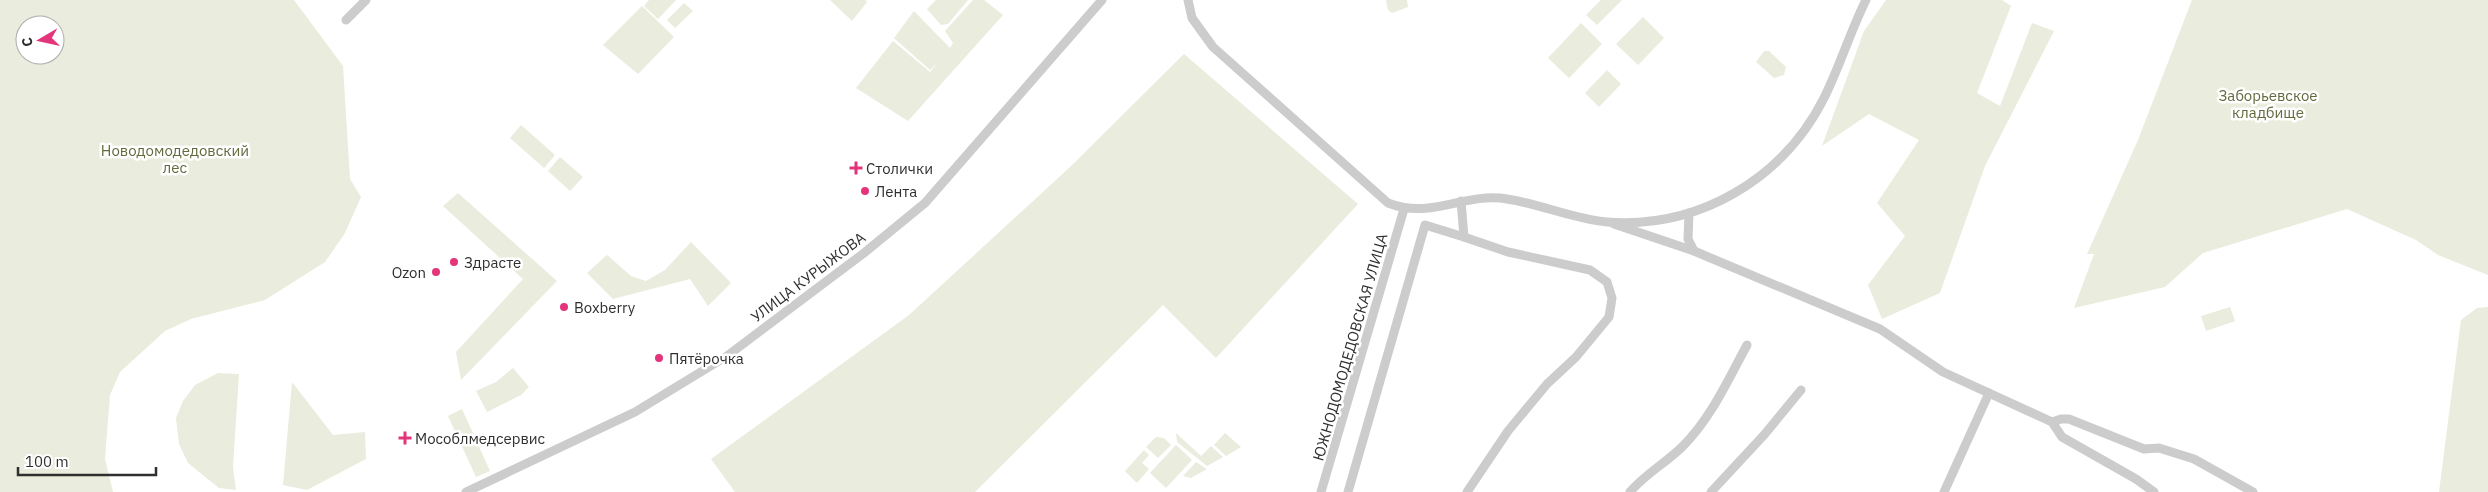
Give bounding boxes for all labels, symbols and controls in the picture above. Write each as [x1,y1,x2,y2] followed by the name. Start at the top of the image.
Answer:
[15,15,65,65] north arrow
[18,36,37,48] text: С
[2218,86,2318,122] park label: Заборьевское кладбище
[101,141,249,177] park label: Новодомодедовский лес
[866,159,933,178] place label: Столички
[850,162,862,174] marker: Столички
[875,182,917,201] place label: Лента
[859,185,871,197] marker: Лента
[747,228,869,326] street label: УЛИЦА КУРЫЖОВА
[1308,231,1392,463] street label: ЮЖНОДОМОДЕДОВСКАЯ УЛИЦА
[464,253,521,272] place label: Здрасте
[448,256,460,268] marker: Здрасте
[392,263,426,282] place label: Ozon
[430,266,442,278] marker: Ozon
[574,298,636,317] place label: Boxberry
[558,301,570,313] marker: Boxberry
[669,349,744,368] place label: Пятёрочка
[653,352,665,364] marker: Пятёрочка
[415,429,546,448] place label: Мособлмедсервис
[399,432,411,444] marker: Мособлмедсервис
[18,444,155,476] scale bar
[25,452,69,471] text: 100 m

